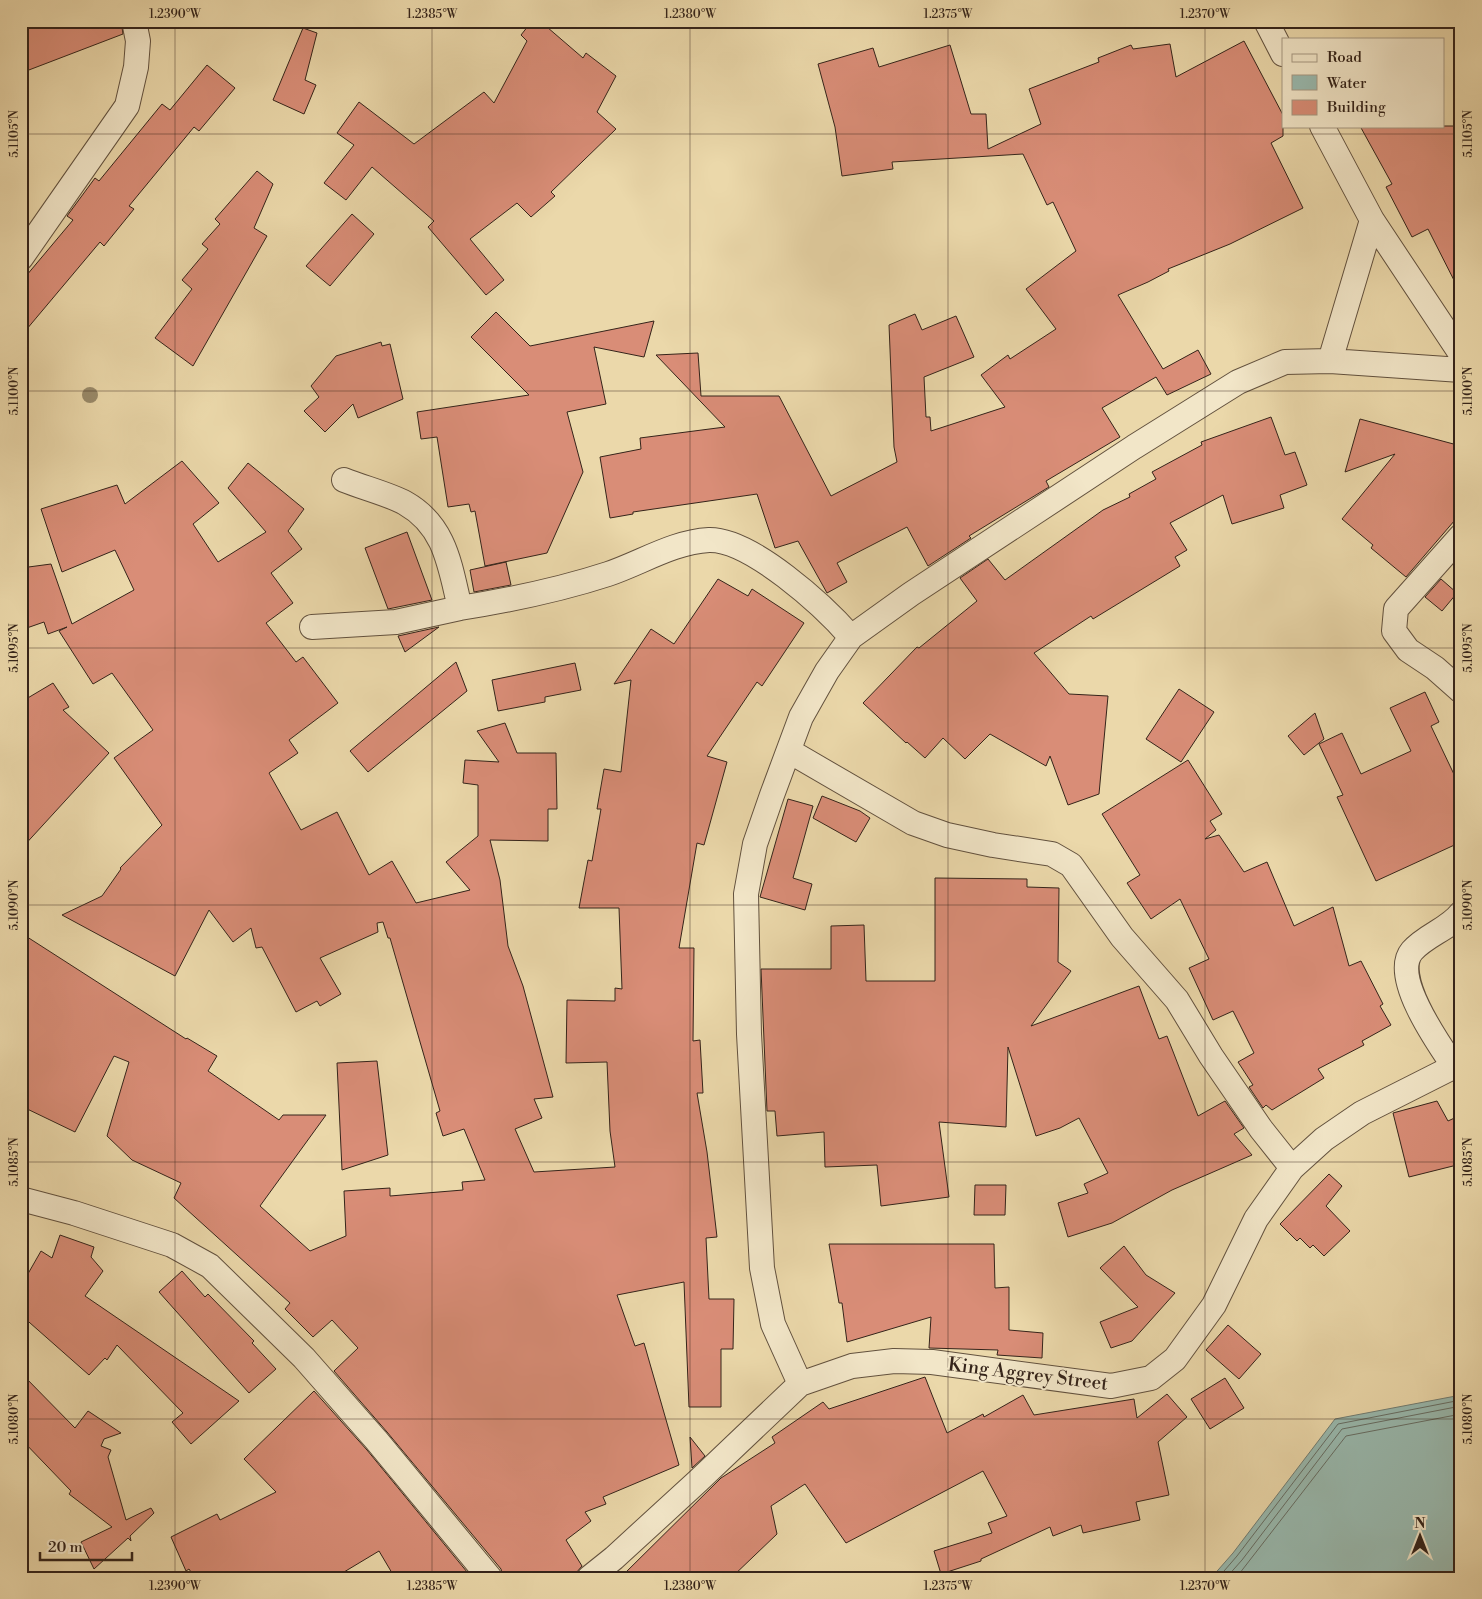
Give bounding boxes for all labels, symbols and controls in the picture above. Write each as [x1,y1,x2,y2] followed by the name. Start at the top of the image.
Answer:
[149,7,202,22] text: 1.2390°W
[407,7,458,22] text: 1.2385°W
[664,7,717,22] text: 1.2380°W
[924,7,974,22] text: 1.2375°W
[1180,7,1231,22] text: 1.2370°W
[1282,38,1444,128] legend
[1327,48,1362,67] text: Road
[1326,74,1367,93] text: Water
[1326,98,1386,117] text: Building
[7,110,22,158] text: 5.1105°N
[1461,110,1476,158] text: 5.1105°N
[7,366,22,416] text: 5.1100°N
[1461,366,1476,416] text: 5.1100°N
[7,623,22,673] text: 5.1095°N
[1461,623,1476,673] text: 5.1095°N
[7,880,22,930] text: 5.1090°N
[1461,880,1476,930] text: 5.1090°N
[7,1137,22,1187] text: 5.1085°N
[1461,1137,1476,1187] text: 5.1085°N
[947,1352,1110,1396] street label: King Aggrey Street
[7,1394,22,1444] text: 5.1080°N
[1461,1394,1476,1444] text: 5.1080°N
[1394,1512,1444,1562] north arrow
[1414,1515,1426,1533] text: N
[40,1529,132,1561] scale bar
[48,1538,83,1557] text: 20 m
[149,1579,202,1594] text: 1.2390°W
[407,1579,458,1594] text: 1.2385°W
[664,1579,717,1594] text: 1.2380°W
[924,1579,974,1594] text: 1.2375°W
[1180,1579,1231,1594] text: 1.2370°W

